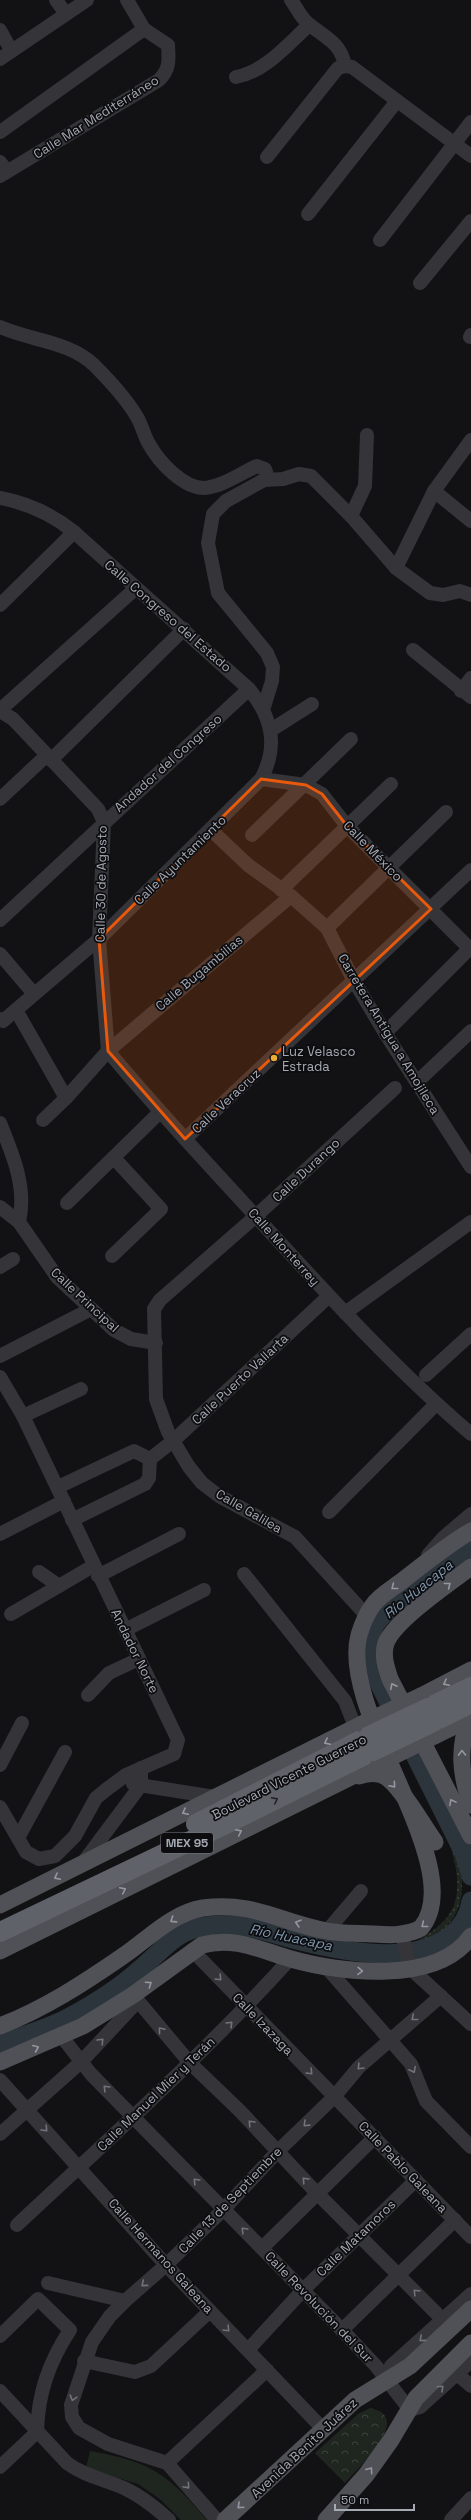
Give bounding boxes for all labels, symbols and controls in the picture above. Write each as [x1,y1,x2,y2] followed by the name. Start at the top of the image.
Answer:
[30,71,162,163] street label: Calle Mar Mediterráneo
[101,556,235,676] street label: Calle Congreso del Estado
[111,710,225,816] street label: Andador del Congreso
[130,812,230,908] street label: Calle Ayuntamiento
[340,817,406,885] street label: Calle México
[91,825,111,943] street label: Calle 30 de Agosto
[152,931,246,1015] street label: Calle Bugambilias
[334,951,444,1118] street label: Carretera Antigua a Amojileca
[282,1043,355,1075] place label: Luz Velasco Estrada
[269,1053,279,1063] marker: Luz Velasco Estrada
[188,1065,264,1137] street label: Calle Veracruz
[269,1134,343,1206] street label: Calle Durango
[245,1205,323,1289] street label: Calle Monterrey
[47,1264,123,1336] street label: Calle Principal
[188,1330,292,1428] street label: Calle Puerto Vallarta
[213,1485,286,1537] street label: Calle Galilea
[380,1555,457,1622] water label: Río Huacapa
[392,1582,399,1589] one-way arrow
[444,1583,451,1590] one-way arrow
[107,1606,163,1696] street label: Andador Norte
[443,1678,450,1686] one-way arrow
[390,1682,398,1690] one-way arrow
[209,1731,369,1823] street label: Boulevard Vicente Guerrero
[324,1737,331,1744] one-way arrow
[458,1750,466,1756] one-way arrow
[389,1781,396,1788] one-way arrow
[271,1797,278,1805] one-way arrow
[449,1798,457,1806] one-way arrow
[182,1807,190,1815] one-way arrow
[235,1830,243,1837] one-way arrow
[161,1833,213,1853] road number: MEX 95
[53,1872,61,1879] one-way arrow
[118,1887,126,1895] one-way arrow
[170,1915,177,1923] one-way arrow
[295,1919,302,1928] one-way arrow
[248,1920,335,1955] water label: Río Huacapa
[422,1920,429,1927] one-way arrow
[357,1966,363,1975] one-way arrow
[214,1973,222,1981] one-way arrow
[145,1981,152,1989] one-way arrow
[229,1989,297,2059] street label: Calle Izazaga
[412,2013,419,2020] one-way arrow
[225,2021,233,2029] one-way arrow
[158,2027,165,2035] one-way arrow
[93,2033,219,2155] street label: Calle Manuel Mier y Terán
[96,2039,103,2046] one-way arrow
[33,2044,40,2052] one-way arrow
[357,2062,365,2070] one-way arrow
[408,2066,416,2073] one-way arrow
[305,2067,313,2075] one-way arrow
[103,2085,111,2093] one-way arrow
[355,2118,452,2217] street label: Calle Pablo Galeana
[303,2119,311,2127] one-way arrow
[248,2120,256,2128] one-way arrow
[40,2125,47,2132] one-way arrow
[175,2143,285,2257] street label: Calle 13 de Septiembre
[302,2177,309,2185] one-way arrow
[194,2179,201,2186] one-way arrow
[105,2195,218,2317] street label: Calle Hermanos Galeana
[313,2196,399,2280] street label: Calle Matamoros
[241,2227,249,2235] one-way arrow
[261,2248,377,2366] street label: Calle Revolución del Sur
[142,2280,149,2287] one-way arrow
[413,2289,421,2297] one-way arrow
[222,2324,230,2332] one-way arrow
[419,2334,426,2341] one-way arrow
[436,2386,444,2393] one-way arrow
[69,2394,78,2401] one-way arrow
[247,2394,361,2502] street label: Avenida Benito Juárez
[365,2467,372,2474] one-way arrow
[182,2481,190,2489] one-way arrow
[335,2486,414,2512] scale bar
[341,2492,369,2508] text: 50 m
[238,2502,245,2509] one-way arrow

